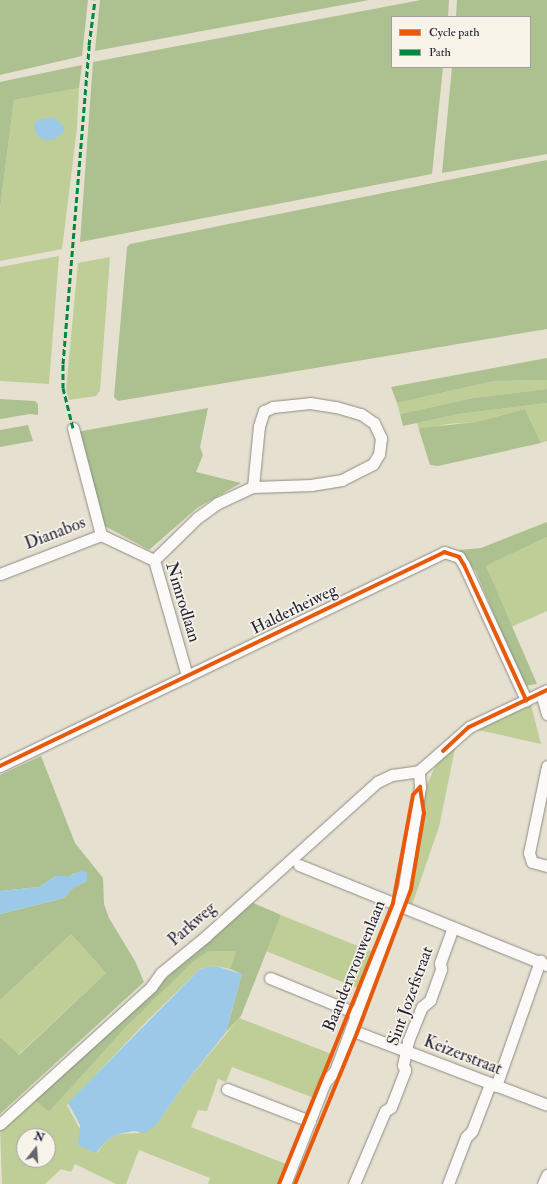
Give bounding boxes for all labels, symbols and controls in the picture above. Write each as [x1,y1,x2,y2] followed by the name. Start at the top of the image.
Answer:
[391,16,531,68] legend
[429,25,479,40] text: Cycle path
[429,45,451,60] text: Path
[22,512,88,554] street label: Dianabos
[161,559,205,645] street label: Nimrodlaan
[248,579,340,639] street label: Halderheiweg
[318,897,390,1035] street label: Baandervrouwenlaan
[164,898,220,950] street label: Parkweg
[383,943,437,1049] street label: Sint Jozefstraat
[421,1031,505,1079] street label: Keizerstraat
[16,1128,56,1168] north arrow
[33,1129,46,1145] text: N

